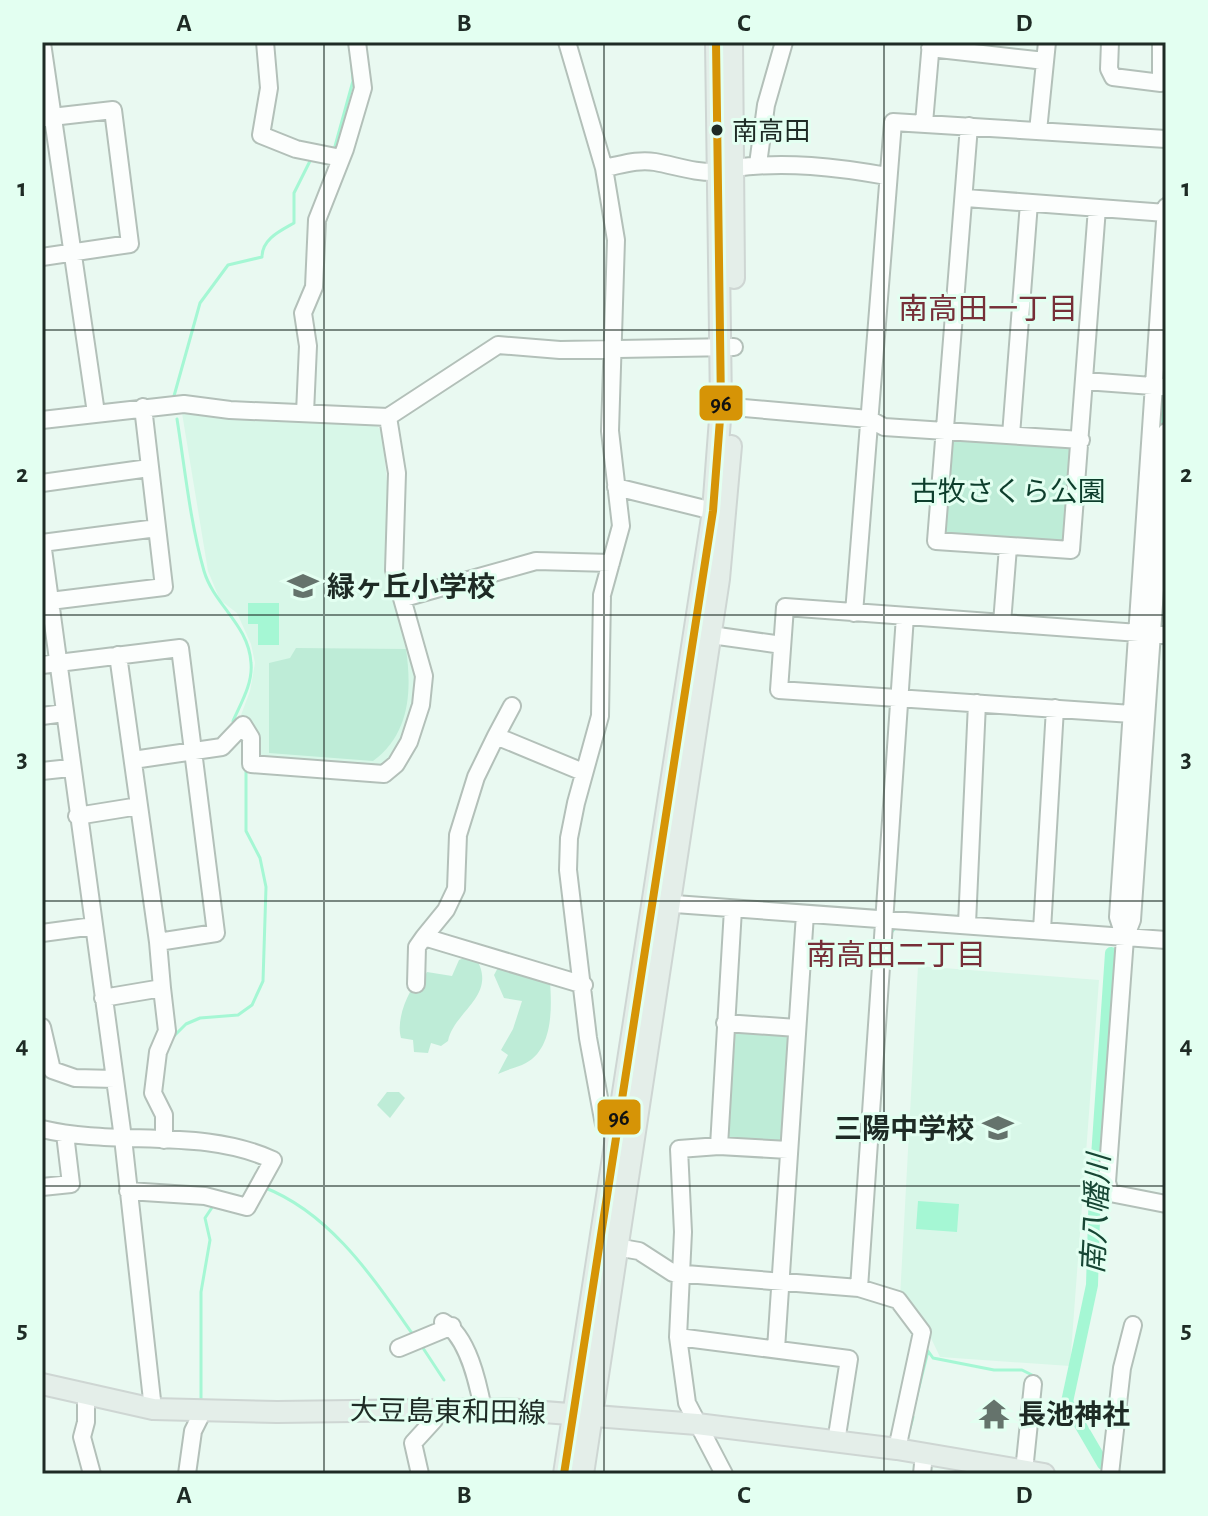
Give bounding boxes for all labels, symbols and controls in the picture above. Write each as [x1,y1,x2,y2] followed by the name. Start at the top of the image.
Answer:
[176,10,192,36] text: A
[456,10,472,36] text: B
[737,10,751,36] text: C
[1015,10,1033,36] text: D
[732,118,810,145] place label: 南高田
[709,122,725,138] marker: 南高田
[17,175,27,201] text: 1
[1181,175,1191,201] text: 1
[898,293,1078,325] district label: 南高田一丁目
[698,384,744,422] line badge: 96
[710,393,732,415] text: 96
[16,461,28,487] text: 2
[1180,461,1192,487] text: 2
[910,477,1106,507] park label: 古牧さくら公園
[286,569,320,603] school or university icon: 緑ヶ丘小学校
[327,572,495,602] place label: 緑ヶ丘小学校
[16,746,28,772] text: 3
[1180,746,1192,772] text: 3
[806,939,986,971] district label: 南高田二丁目
[15,1032,29,1058] text: 4
[1179,1032,1193,1058] text: 4
[596,1098,642,1136] line badge: 96
[608,1107,630,1129] text: 96
[981,1111,1015,1145] school or university icon: 三陽中学校
[834,1114,974,1144] place label: 三陽中学校
[1077,1150,1115,1275] water label: 南八幡川
[16,1317,28,1343] text: 5
[1180,1317,1192,1343] text: 5
[350,1395,546,1429] street label: 大豆島東和田線
[977,1397,1011,1431] temple icon: 長池神社
[1018,1400,1130,1430] place label: 長池神社
[176,1482,192,1508] text: A
[456,1482,472,1508] text: B
[737,1482,751,1508] text: C
[1015,1482,1033,1508] text: D

